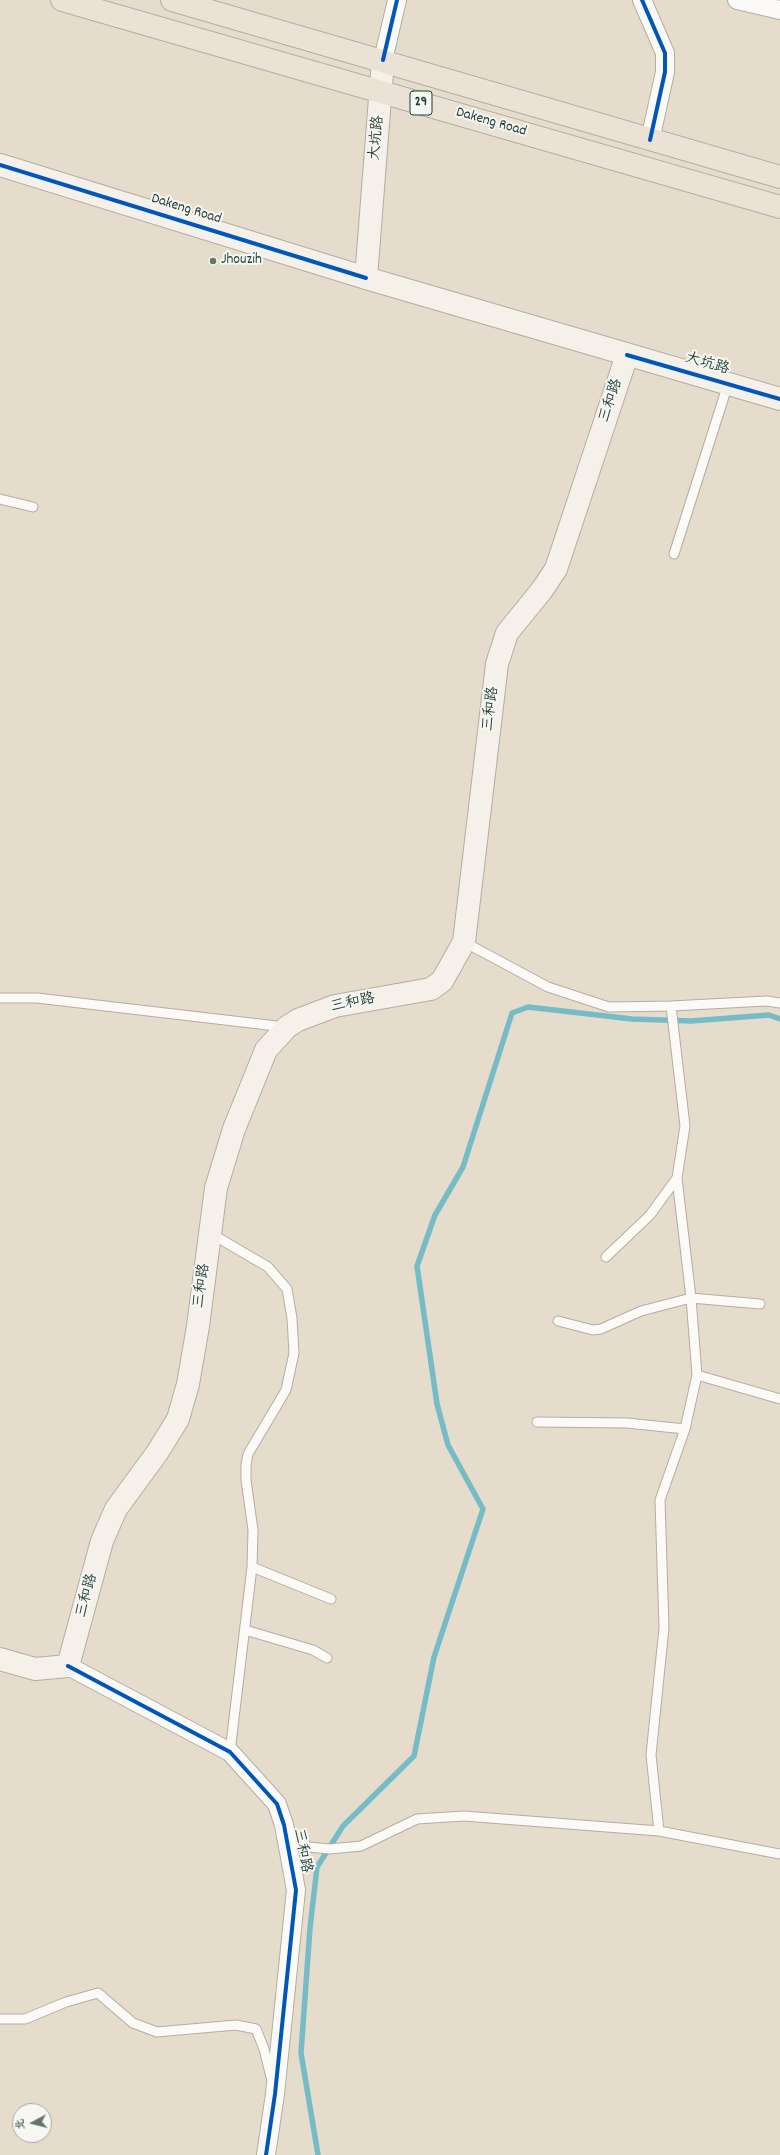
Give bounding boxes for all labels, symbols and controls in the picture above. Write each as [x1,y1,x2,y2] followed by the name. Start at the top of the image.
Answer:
[410,91,432,115] road number: 29
[454,104,528,142] street label: Dakeng Road
[367,115,389,161] street label: 大坑路
[149,191,223,229] street label: Dakeng Road
[221,252,262,270] place label: Jhouzih
[208,256,218,266] marker: Jhouzih
[683,350,731,380] street label: 大坑路
[596,377,628,425] street label: 三和路
[480,686,504,732] street label: 三和路
[329,991,377,1017] street label: 三和路
[191,1262,215,1310] street label: 三和路
[73,1572,103,1620] street label: 三和路
[288,1827,314,1875] street label: 三和路
[12,2103,52,2143] north arrow
[12,2118,30,2131] text: 北

